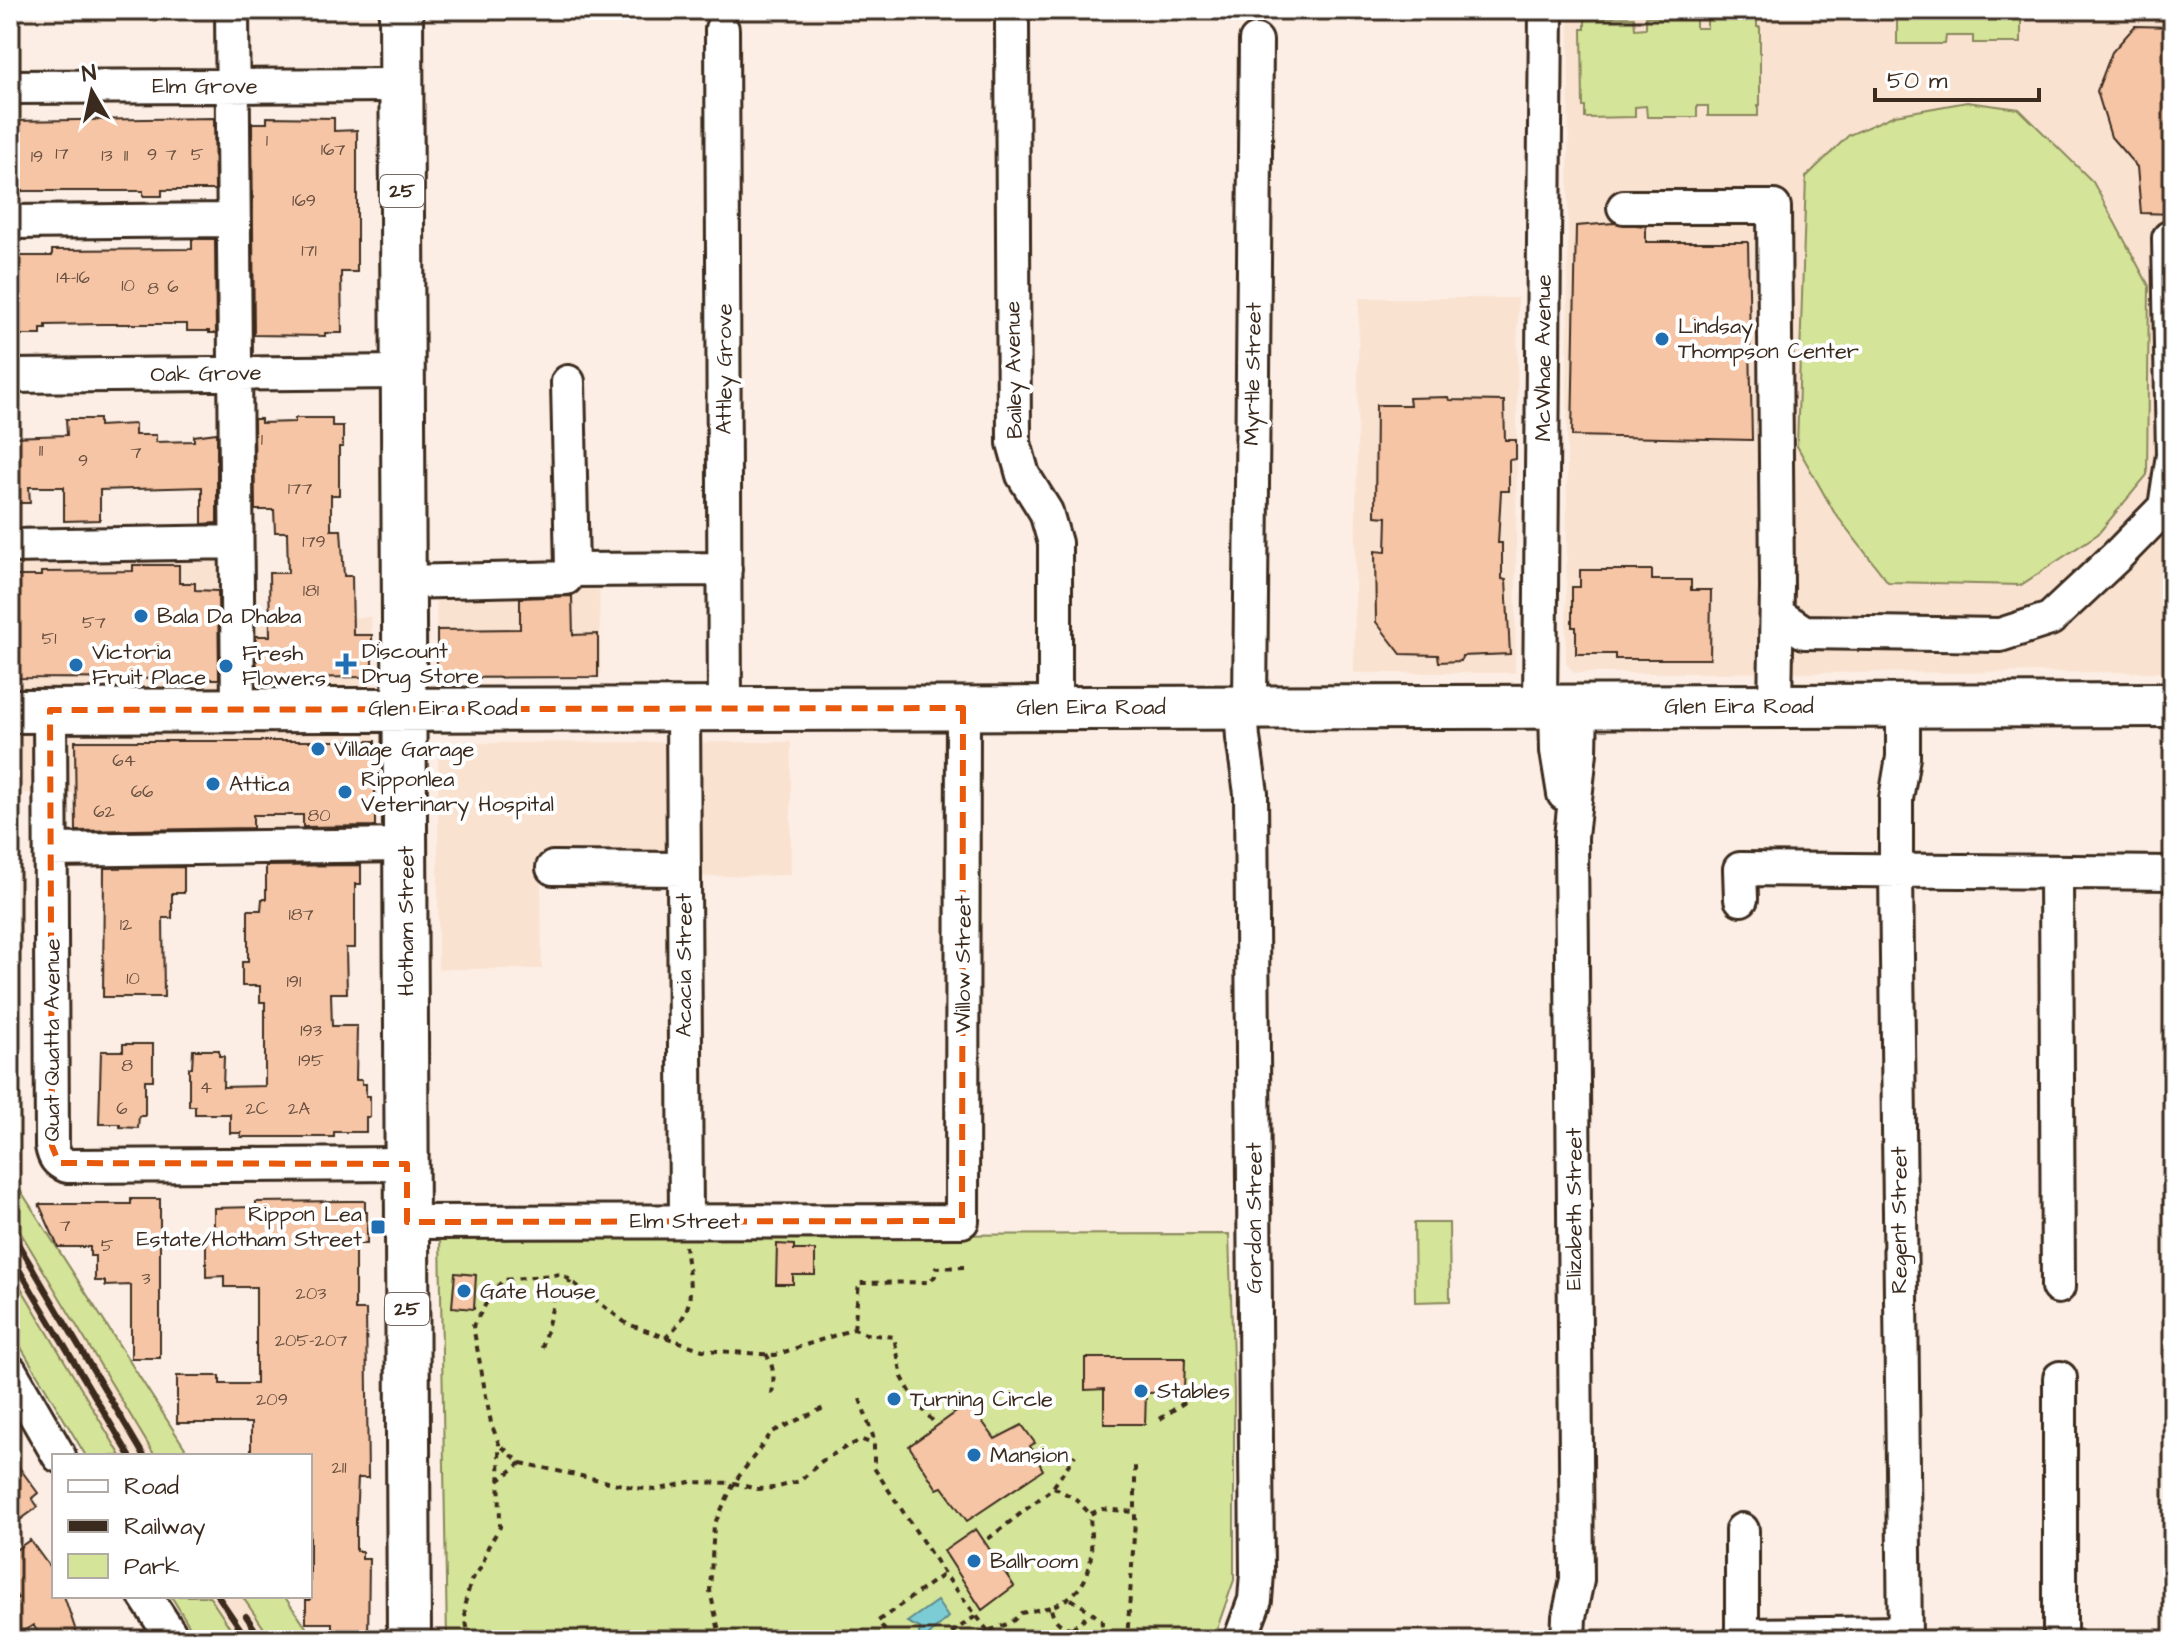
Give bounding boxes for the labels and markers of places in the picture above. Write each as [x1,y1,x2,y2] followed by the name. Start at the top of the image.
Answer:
[1678,311,1859,367] place label: Lindsay Thompson Center
[1653,330,1671,348] marker: Lindsay Thompson Center
[157,601,301,632] place label: Bala Da Dhaba
[132,607,150,625] marker: Bala Da Dhaba
[362,636,479,693] place label: Discount Drug Store
[92,637,206,693] place label: Victoria Fruit Place
[242,638,326,694] place label: Fresh Flowers
[337,655,355,673] marker: Discount Drug Store
[67,656,85,674] marker: Victoria Fruit Place
[217,657,235,675] marker: Fresh Flowers
[334,734,474,766] place label: Village Garage
[309,740,327,758] marker: Village Garage
[361,764,554,821] place label: Ripponlea Veterinary Hospital
[229,769,289,800] place label: Attica
[204,775,222,793] marker: Attica
[336,783,354,801] marker: Ripponlea Veterinary Hospital
[137,1199,362,1255] place label: Rippon Lea Estate/Hotham Street
[369,1218,387,1236] marker: Rippon Lea Estate/Hotham Street
[480,1276,596,1307] place label: Gate House
[455,1282,473,1300] marker: Gate House
[1157,1376,1230,1407] place label: Stables
[1132,1382,1150,1400] marker: Stables
[910,1384,1053,1416] place label: Turning Circle
[885,1390,903,1408] marker: Turning Circle
[990,1440,1068,1471] place label: Mansion
[965,1446,983,1464] marker: Mansion
[990,1546,1078,1577] place label: Ballroom
[965,1552,983,1570] marker: Ballroom

